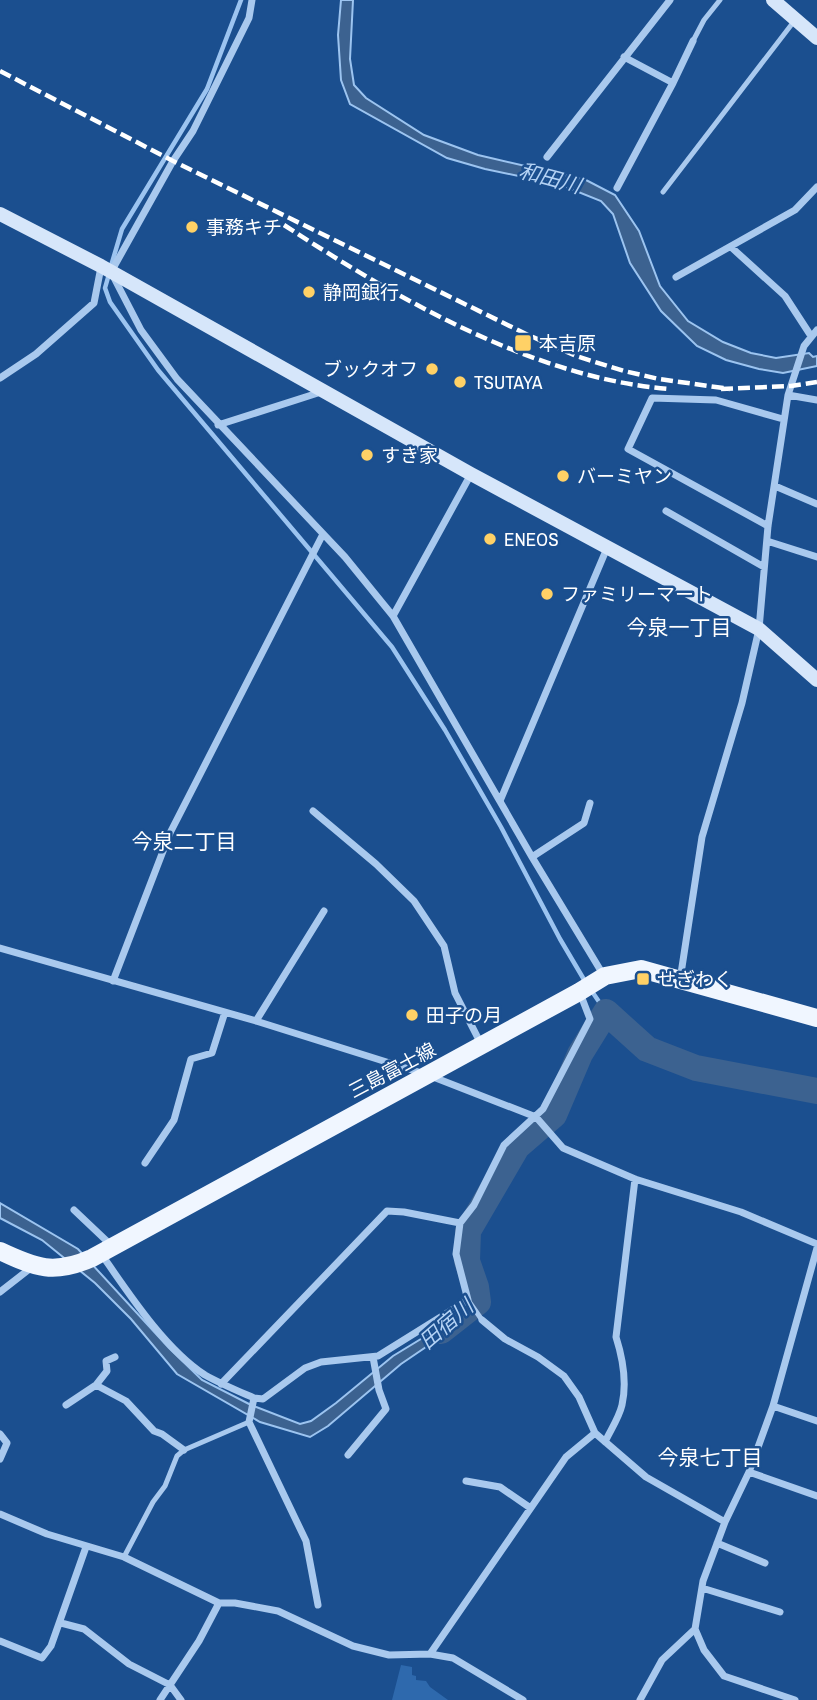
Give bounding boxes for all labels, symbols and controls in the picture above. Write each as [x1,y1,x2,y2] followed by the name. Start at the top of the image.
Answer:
[516,156,586,201] water label: 和田川
[206,214,282,240] place label: 事務キチ
[184,219,200,235] marker: 事務キチ
[323,279,399,305] place label: 静岡銀行
[301,284,317,300] marker: 静岡銀行
[539,330,596,356] place label: 本吉原
[513,333,533,353] marker: 本吉原
[323,356,418,382] place label: ブックオフ
[424,361,440,377] marker: ブックオフ
[474,369,543,395] place label: TSUTAYA
[452,374,468,390] marker: TSUTAYA
[381,442,438,468] place label: すき家
[359,447,375,463] marker: すき家
[577,463,672,489] place label: バーミヤン
[555,468,571,484] marker: バーミヤン
[504,526,559,552] place label: ENEOS
[482,531,498,547] marker: ENEOS
[561,581,713,607] place label: ファミリーマート
[539,586,555,602] marker: ファミリーマート
[627,613,732,642] district label: 今泉一丁目
[132,827,237,856] district label: 今泉二丁目
[657,966,733,992] place label: せぎわく
[635,971,651,987] marker: せぎわく
[426,1002,502,1028] place label: 田子の月
[404,1007,420,1023] marker: 田子の月
[344,1036,440,1104] street label: 三島富士線
[413,1291,481,1356] water label: 田宿川
[658,1443,763,1472] district label: 今泉七丁目

